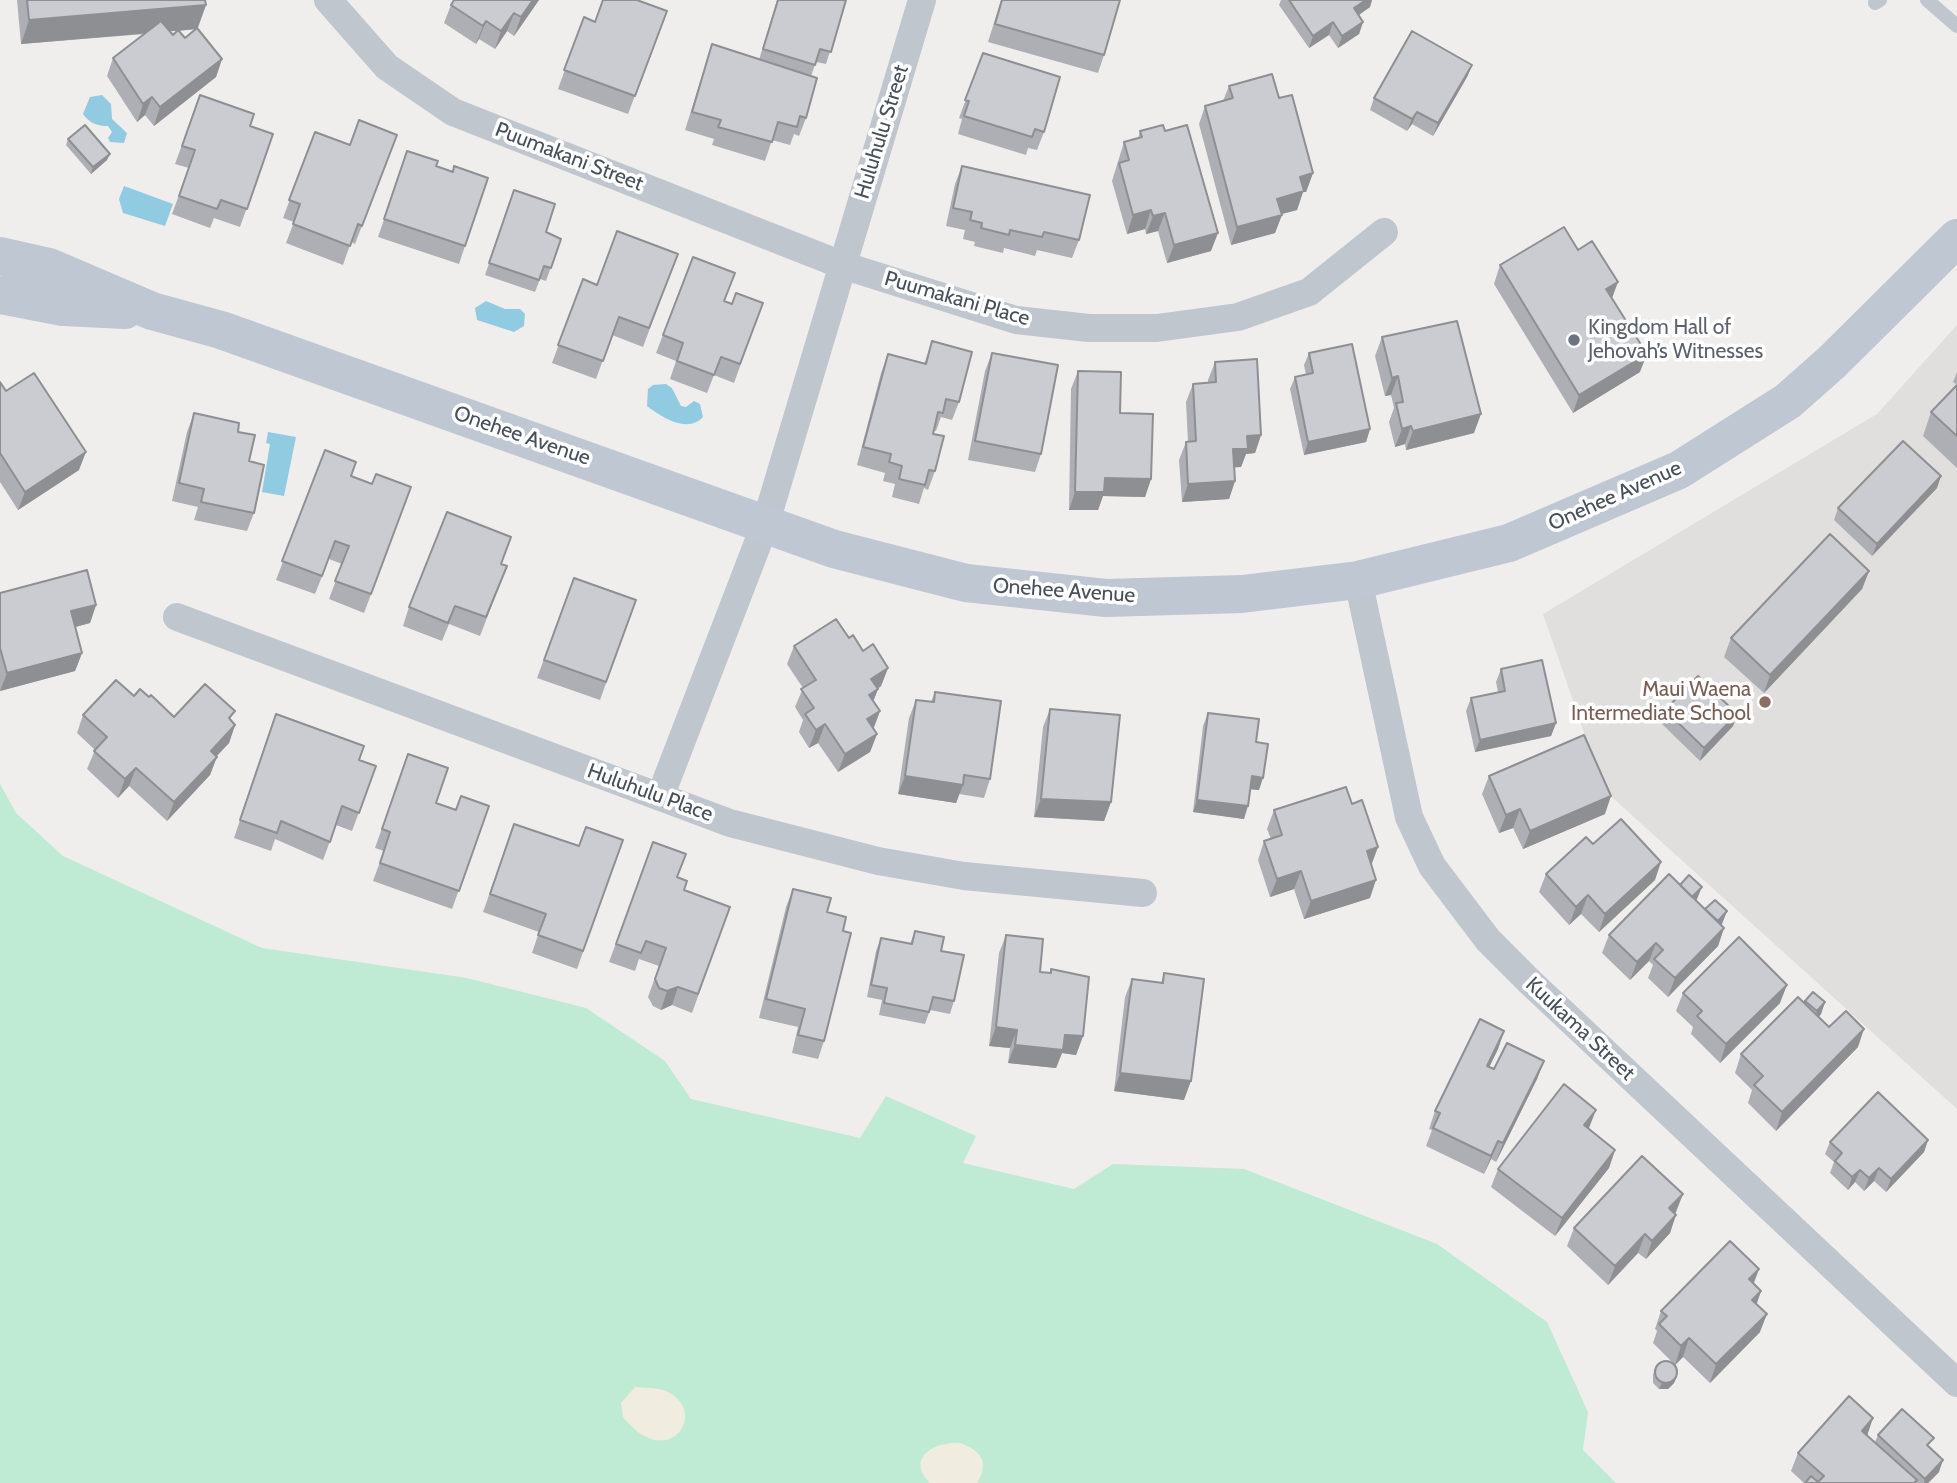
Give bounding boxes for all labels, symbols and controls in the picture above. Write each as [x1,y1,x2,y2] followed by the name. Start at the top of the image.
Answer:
[850,62,914,202] street label: Huluhulu Street
[491,117,647,197] street label: Puumakani Street
[882,266,1032,332] street label: Puumakani Place
[1588,315,1763,365] place label: Kingdom Hall of Jehovah’s Witnesses
[1566,332,1582,348] marker: Kingdom Hall of Jehovah’s Witnesses
[450,401,594,471] street label: Onehee Avenue
[1545,455,1685,537] street label: Onehee Avenue
[992,573,1136,609] street label: Onehee Avenue
[1571,677,1751,727] place label: Maui Waena Intermediate School
[1757,694,1773,710] marker: Maui Waena Intermediate School
[584,759,716,827] street label: Huluhulu Place
[1520,972,1640,1086] street label: Kuukama Street

